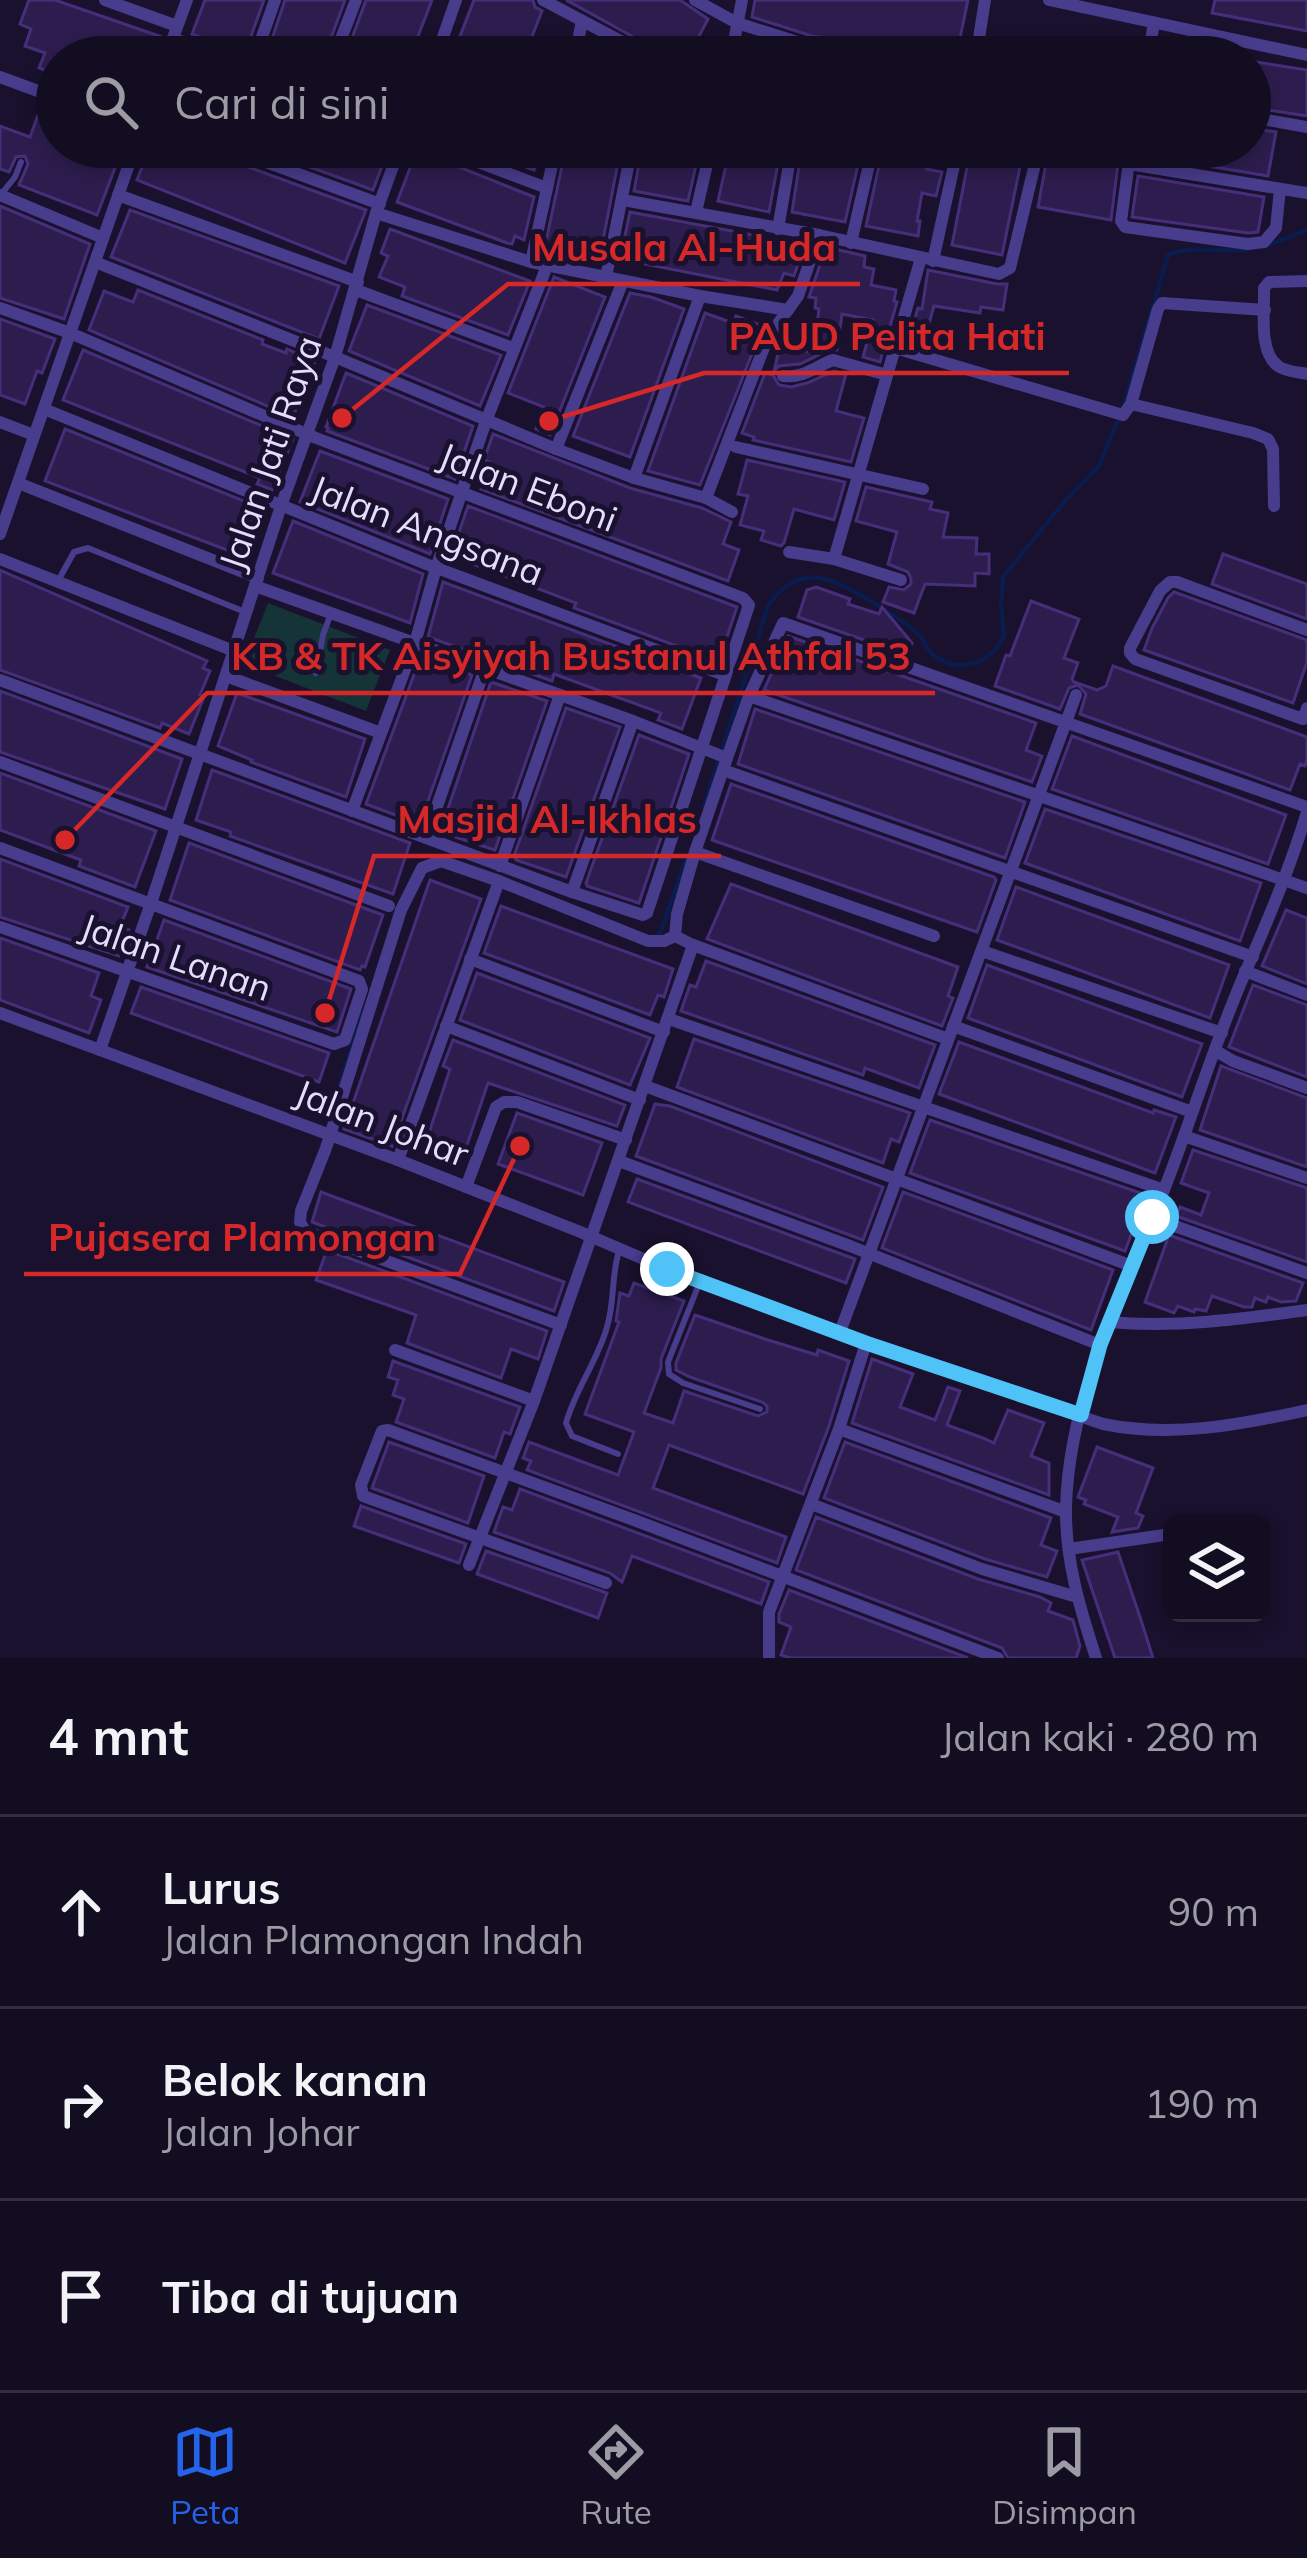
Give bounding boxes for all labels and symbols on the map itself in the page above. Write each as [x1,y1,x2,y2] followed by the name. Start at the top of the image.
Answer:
[508,209,860,284] callout: Musala Al-Huda
[532,222,836,271] text: Musala Al-Huda
[704,298,1069,373] callout: PAUD Pelita Hati
[728,311,1046,360] text: PAUD Pelita Hati
[208,330,331,576] street label: Jalan Jati Raya
[433,432,624,541] street label: Jalan Eboni
[305,465,550,595] street label: Jalan Angsana
[207,618,935,693] callout: KB & TK Aisyiyah Bustanul Athfal 53
[231,631,911,680] text: KB & TK Aisyiyah Bustanul Athfal 53
[374,781,721,856] callout: Masjid Al-Ikhlas
[397,794,697,843] text: Masjid Al-Ikhlas
[75,903,278,1010] street label: Jalan Lanan
[289,1069,475,1176] street label: Jalan Johar
[1125,1190,1179,1244] route start
[24,1199,460,1274] callout: Pujasera Plamongan
[48,1212,436,1261] text: Pujasera Plamongan
[640,1242,694,1296] route end

